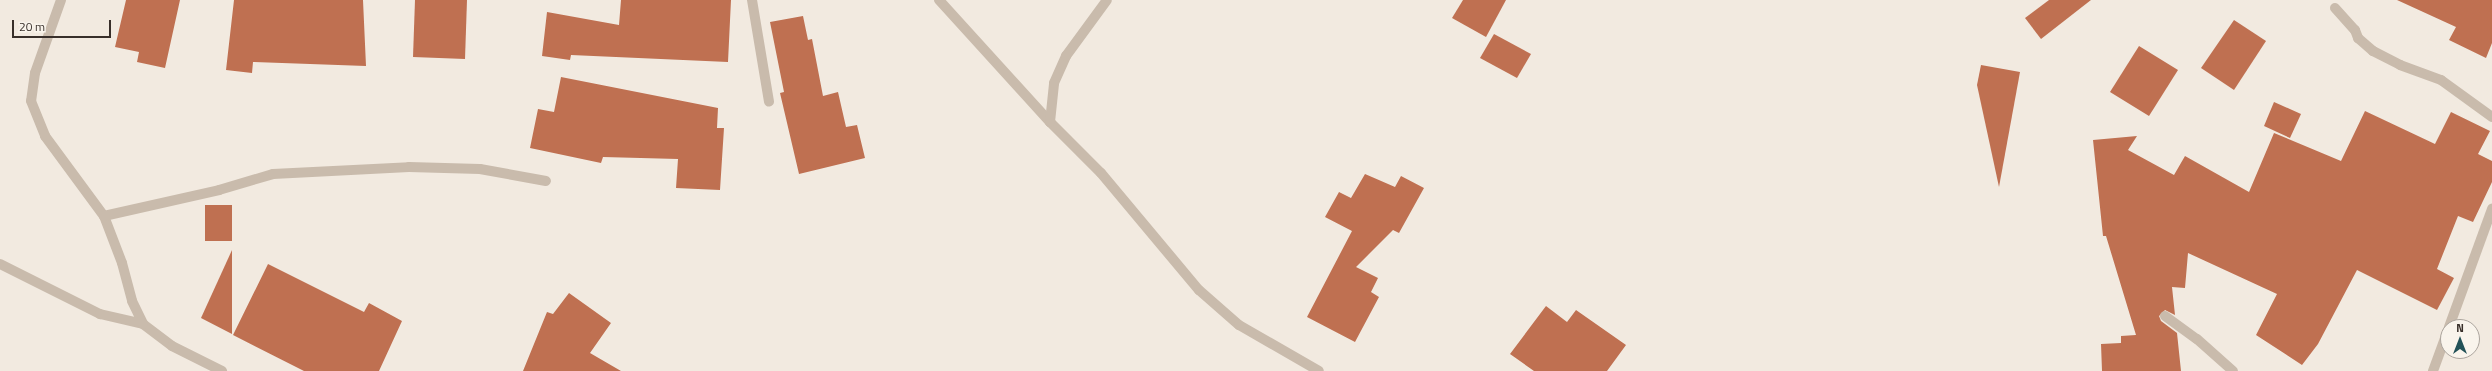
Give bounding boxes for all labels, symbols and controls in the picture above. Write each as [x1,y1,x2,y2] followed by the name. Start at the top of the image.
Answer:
[14,12,113,38] scale bar
[19,17,45,36] text: 20 m
[2440,319,2480,359] north arrow
[2456,320,2464,336] text: N

